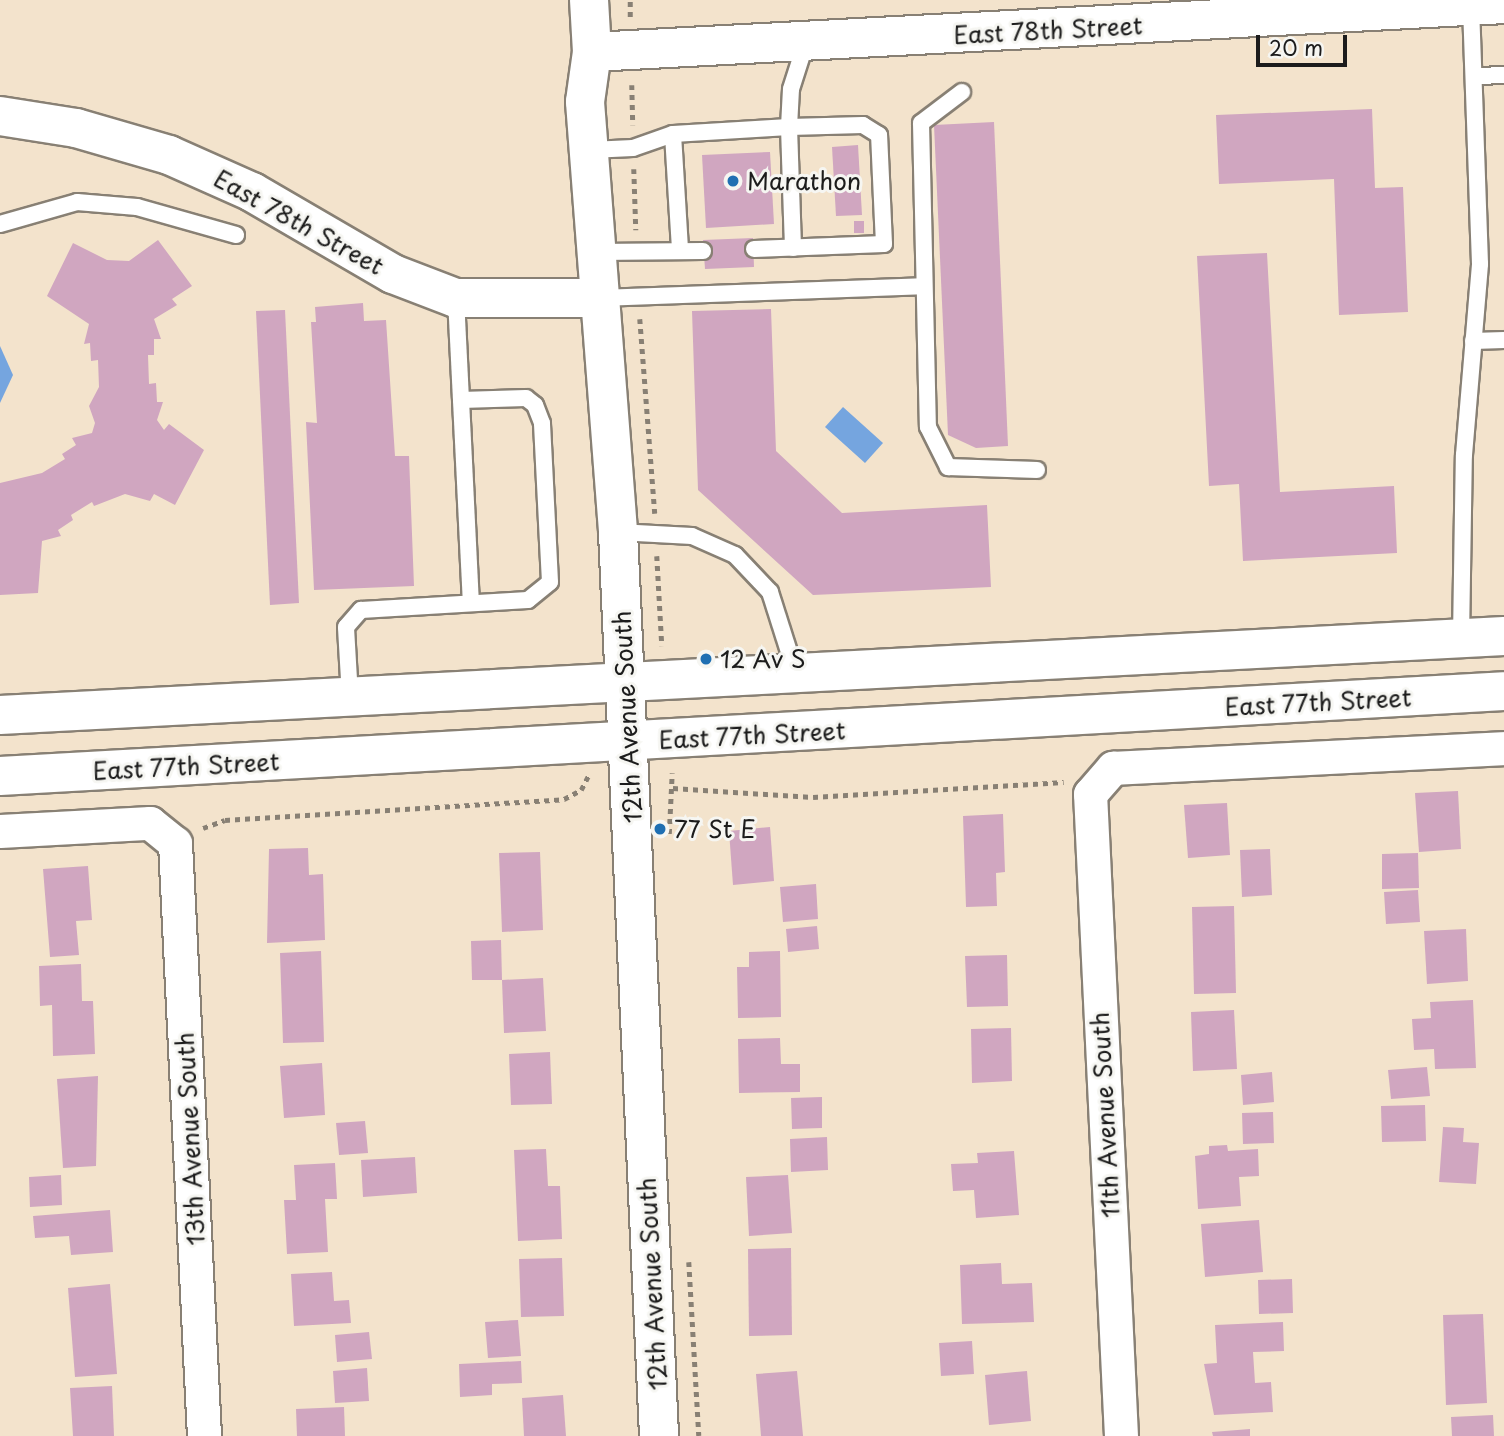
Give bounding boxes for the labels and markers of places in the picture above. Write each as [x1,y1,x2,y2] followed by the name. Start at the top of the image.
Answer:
[747,167,861,195] place label: Marathon
[725,173,741,189] marker: Marathon
[720,645,809,673] place label: 12 Av S
[698,651,714,667] marker: 12 Av S
[674,815,755,843] place label: 77 St E
[652,821,668,837] marker: 77 St E

